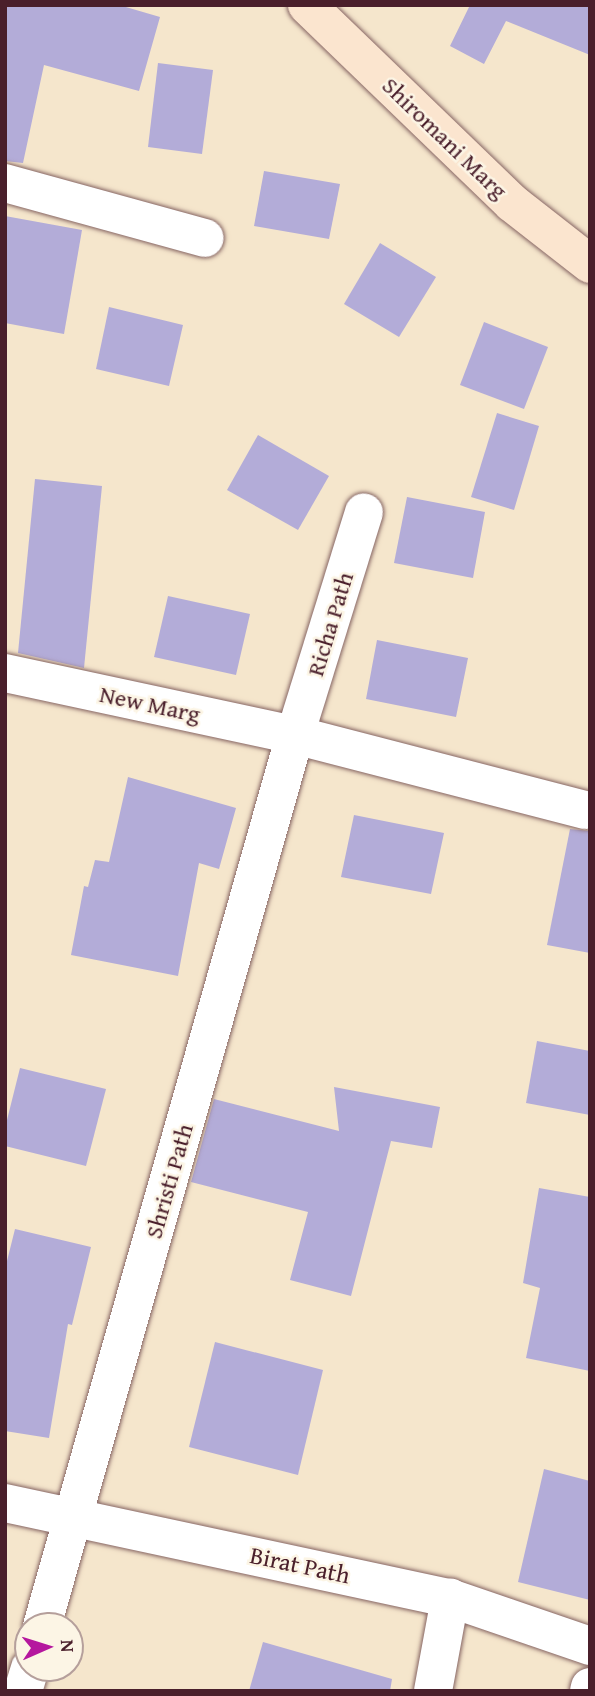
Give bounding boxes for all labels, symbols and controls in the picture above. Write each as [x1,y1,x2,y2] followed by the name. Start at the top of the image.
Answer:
[376,71,514,205] street label: Shiromani Marg
[301,569,359,679] street label: Richa Path
[97,679,203,729] street label: New Marg
[139,1120,199,1242] street label: Shristi Path
[247,1540,353,1590] street label: Birat Path
[14,1612,84,1682] north arrow
[54,1639,82,1653] text: N

